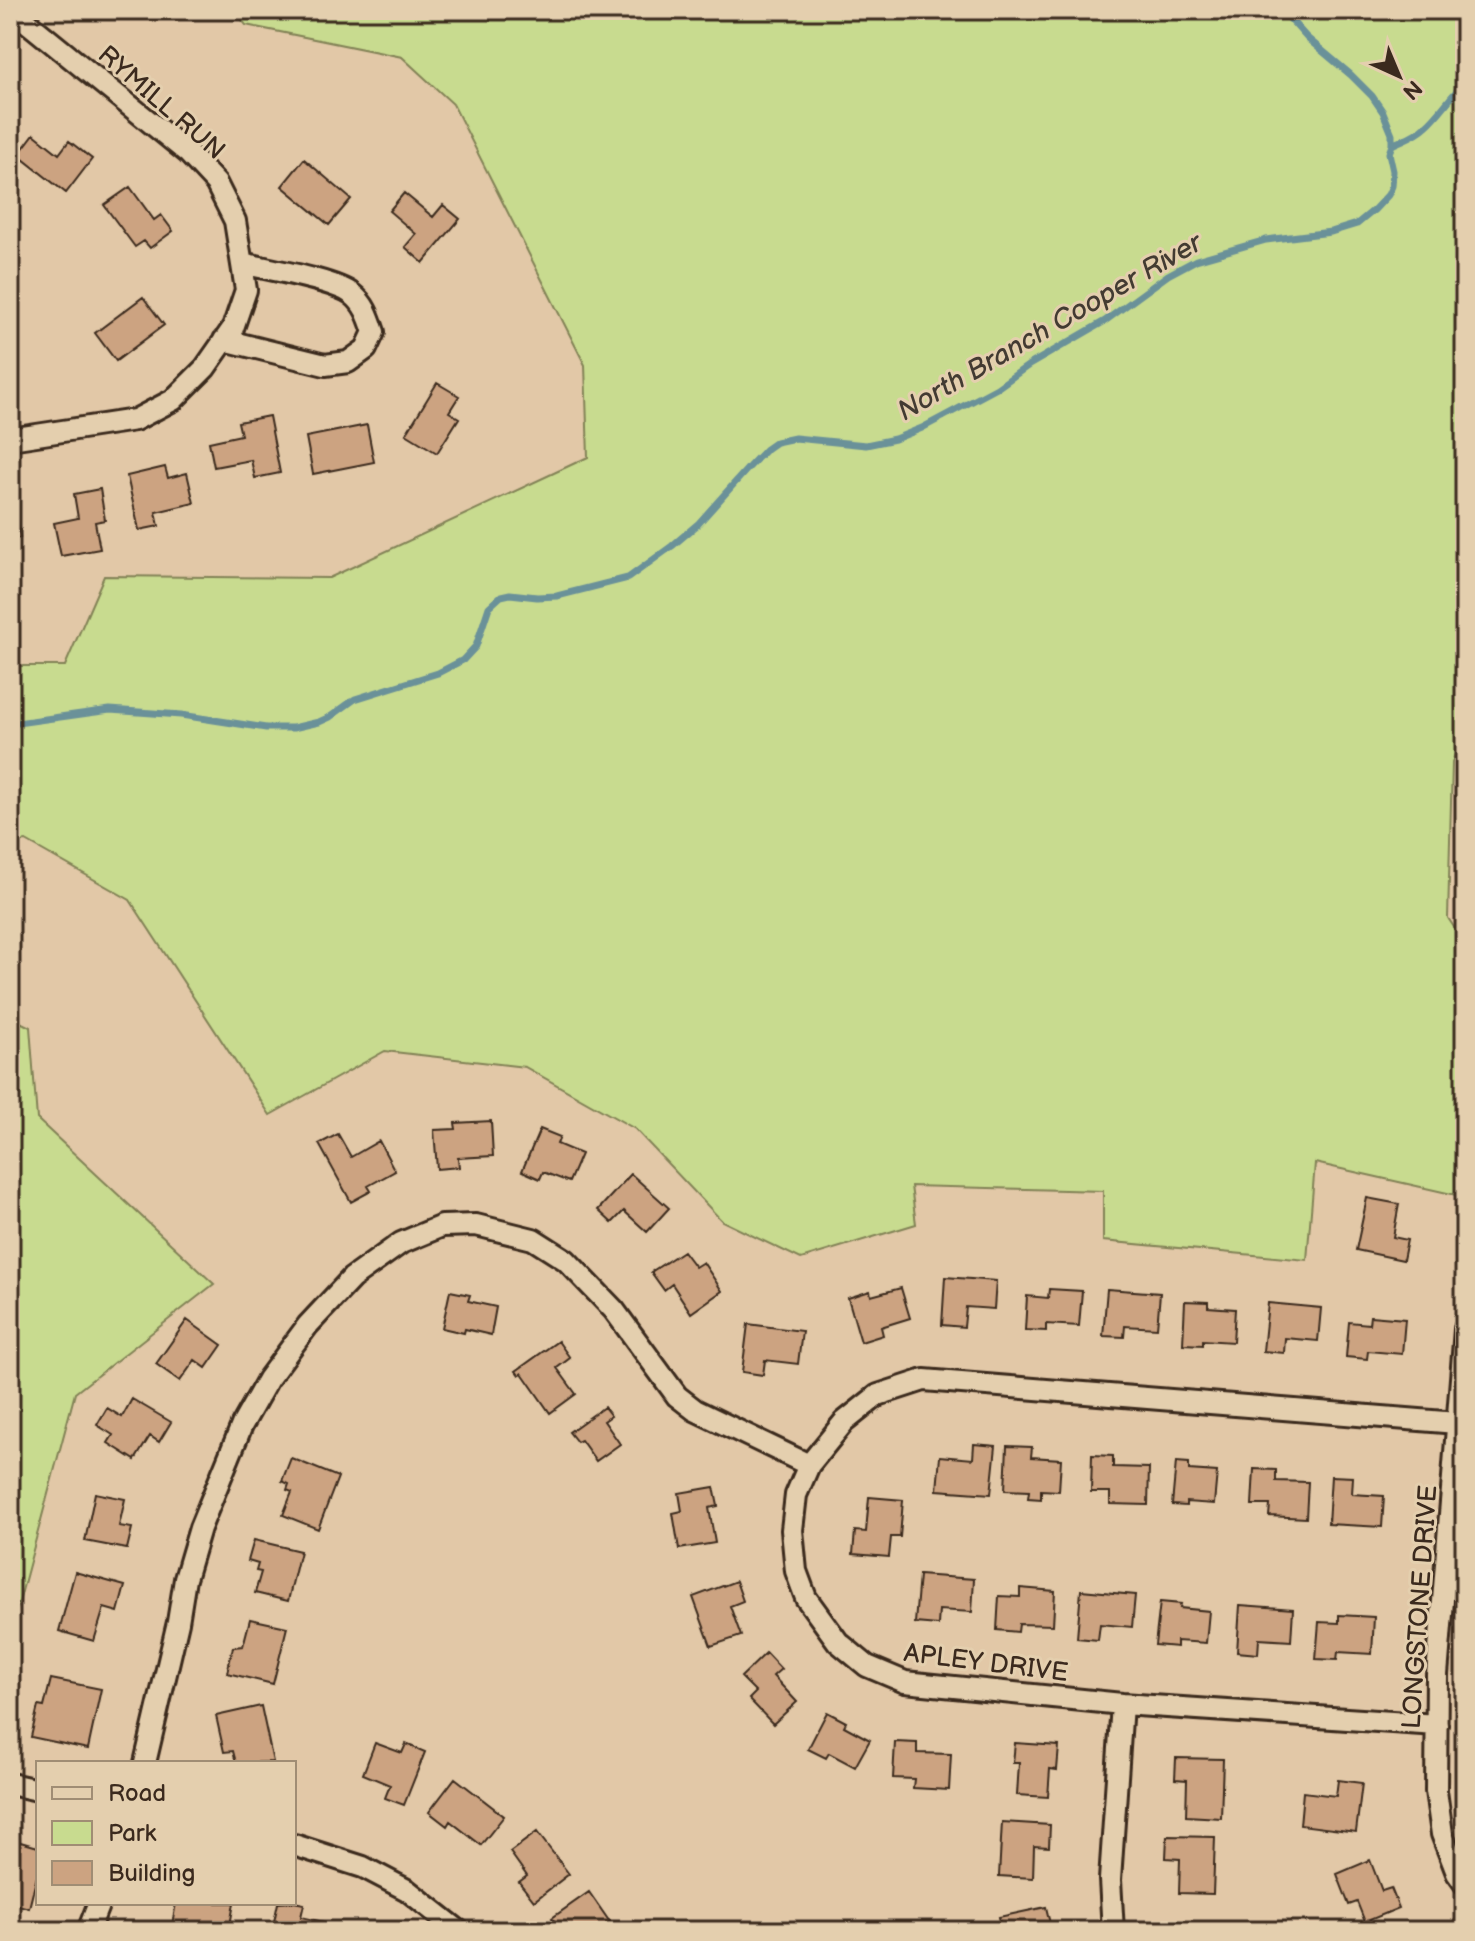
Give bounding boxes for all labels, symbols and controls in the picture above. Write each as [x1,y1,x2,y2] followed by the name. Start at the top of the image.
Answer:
[1359,36,1439,116] north arrow
[91,40,231,167] street label: RYMILL RUN
[1397,74,1427,105] text: N
[892,226,1209,428] water label: North Branch Cooper River
[1397,1484,1444,1730] street label: LONGSTONE DRIVE
[902,1638,1070,1689] street label: APLEY DRIVE
[36,1761,296,1905] legend
[108,1779,166,1808] text: Road
[108,1819,156,1848] text: Park
[108,1859,195,1888] text: Building

